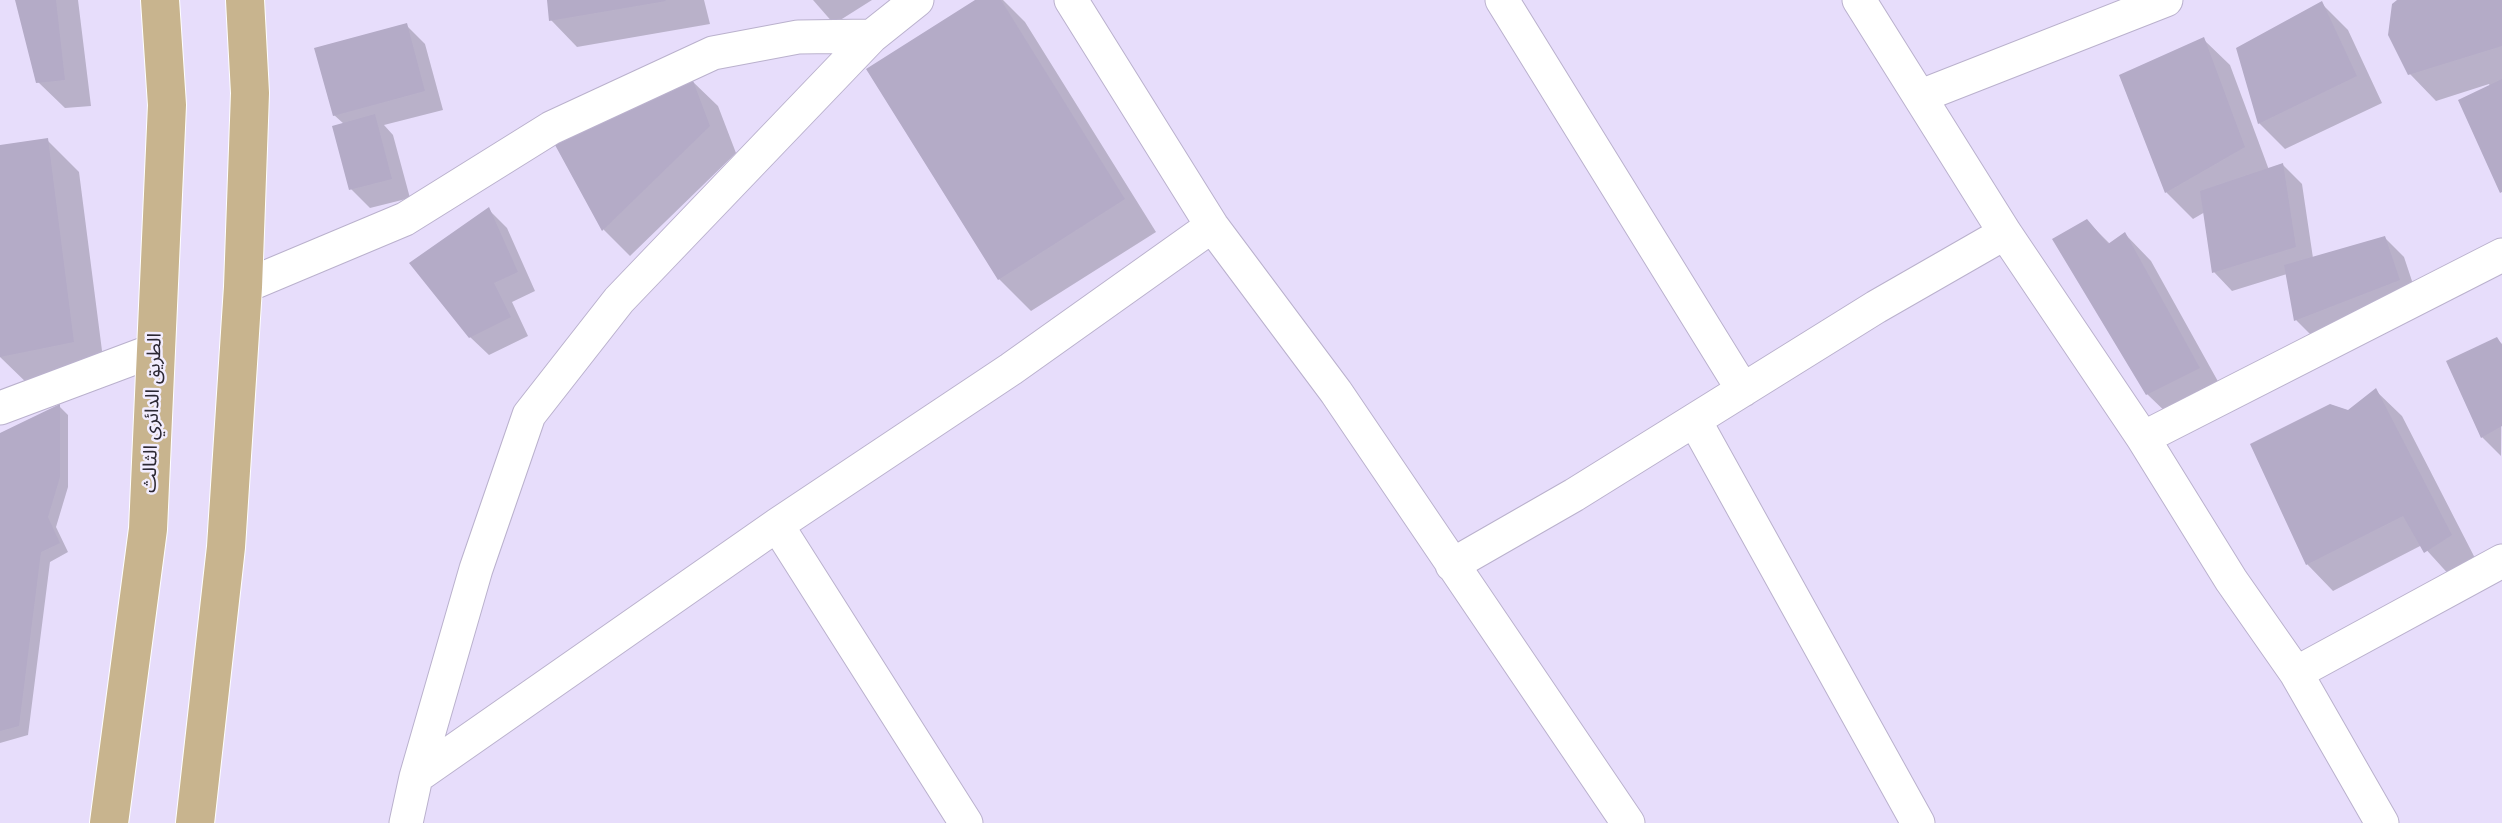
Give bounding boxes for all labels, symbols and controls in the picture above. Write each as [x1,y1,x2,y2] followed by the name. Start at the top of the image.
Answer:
[139,333,167,493] street label: الطريق الدائري الثالث

